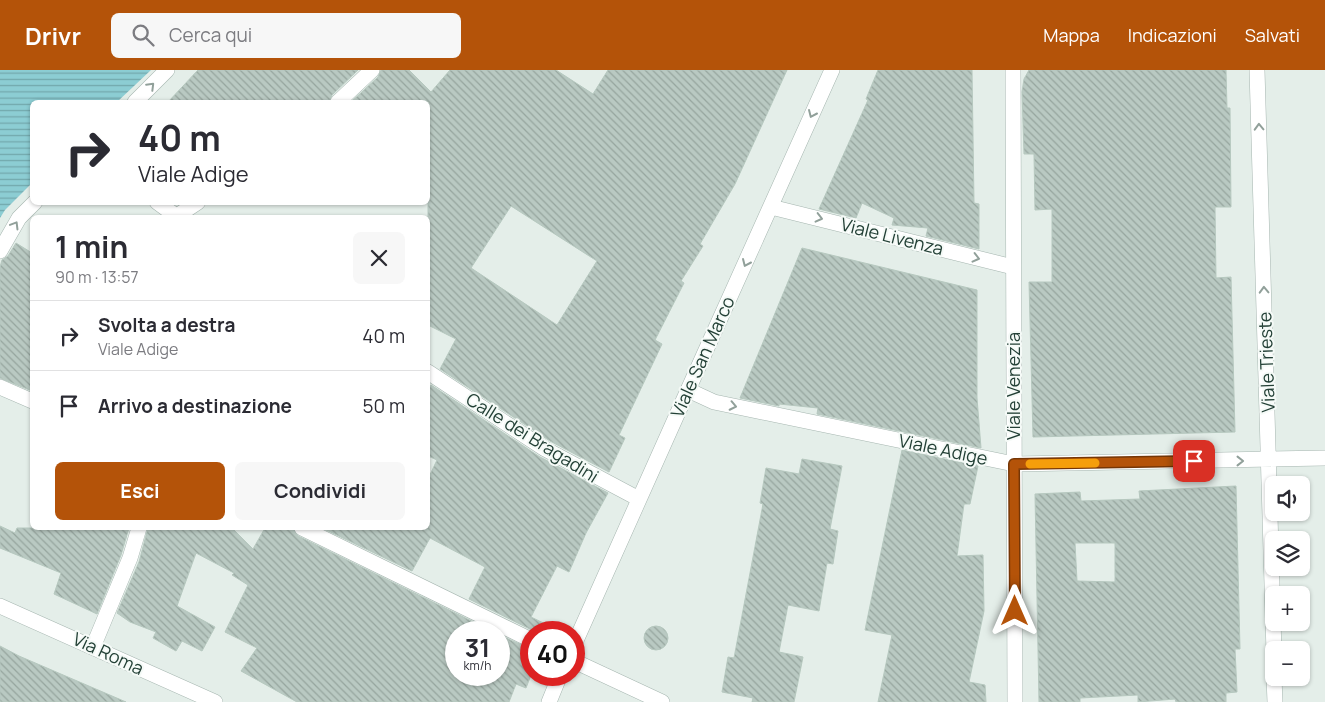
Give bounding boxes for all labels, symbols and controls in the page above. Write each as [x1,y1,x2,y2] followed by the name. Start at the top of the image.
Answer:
[111,13,461,58] search box
[25,19,81,52] text: Drivr
[129,21,157,49] icon: search
[169,22,252,48] text: Cerca qui
[1043,23,1100,47] text: Mappa
[1128,23,1217,47] text: Indicazioni
[1245,23,1300,47] text: Salvati
[145,83,154,92] one-way arrow
[809,109,819,118] one-way arrow
[138,114,221,162] text: 40 m
[55,120,120,185] icon: right
[1254,123,1264,131] one-way arrow
[138,159,249,189] text: Viale Adige
[814,212,823,223] one-way arrow
[838,212,946,260] street label: Viale Livenza
[9,222,19,231] one-way arrow
[55,226,128,267] text: 1 min
[353,232,405,284] button: close
[972,252,980,262] one-way arrow
[741,258,752,267] one-way arrow
[55,266,139,288] text: 90 m · 13:57
[1259,285,1270,293] one-way arrow
[665,292,740,421] street label: Viale San Marco
[1252,311,1280,413] street label: Viale Trieste
[98,312,235,338] text: Svolta a destra
[55,322,83,350] icon: right
[362,323,405,349] text: 40 m
[1001,332,1025,440] street label: Viale Venezia
[98,338,178,360] text: Viale Adige
[462,387,603,488] street label: Calle dei Bragadini
[55,392,83,420] icon: arrive
[98,393,292,419] text: Arrivo a destinazione
[363,393,405,419] text: 50 m
[729,401,738,411] one-way arrow
[896,428,990,470] street label: Viale Adige
[1173,440,1215,482] pin
[1180,447,1208,475] icon: arrive
[1236,456,1244,466] one-way arrow
[55,462,225,520] button: Esci
[235,462,405,520] button: Condividi
[1265,476,1310,686] map controls
[1265,476,1310,521] button: sound
[1265,531,1310,576] button: layers
[988,584,1040,636] position arrow
[1265,586,1310,631] button: +
[520,621,585,686] speed limit sign: 40
[69,626,148,680] street label: Via Roma
[465,630,490,665] text: 31
[1265,641,1310,686] button: −
[464,657,491,674] text: km/h

